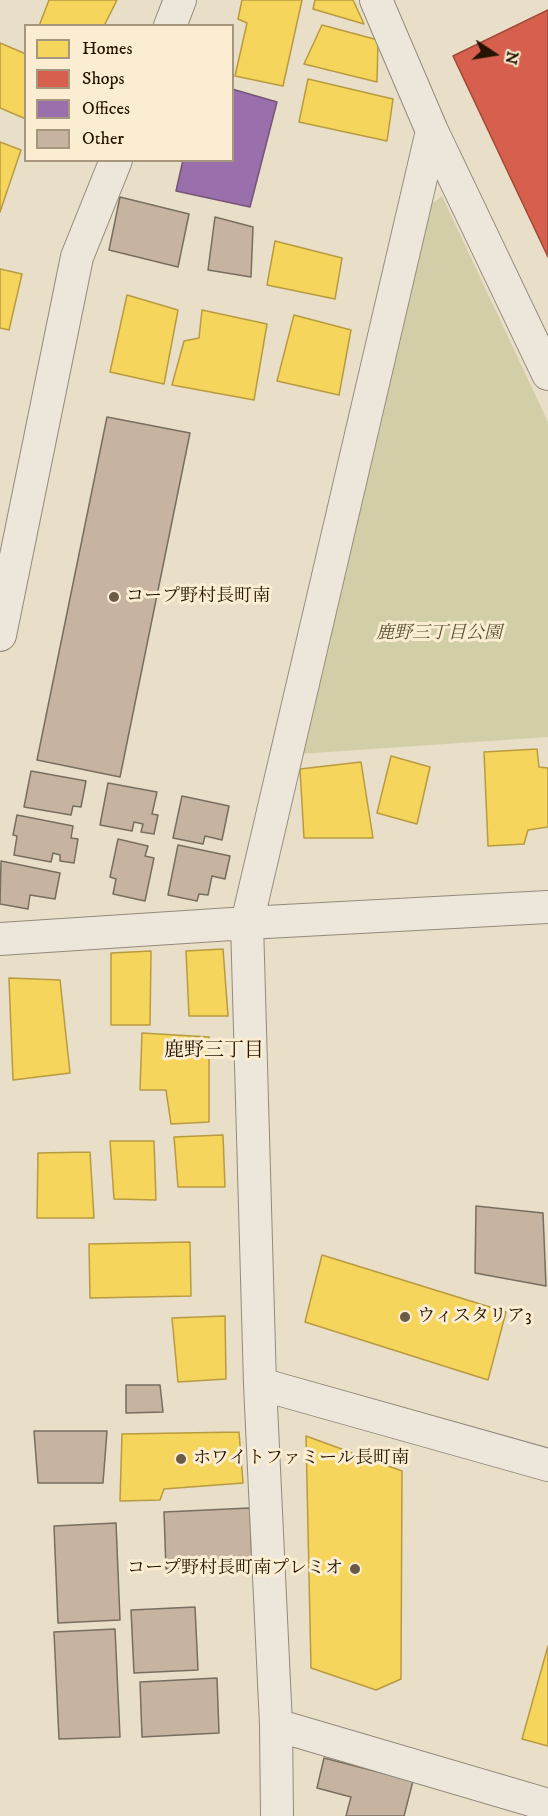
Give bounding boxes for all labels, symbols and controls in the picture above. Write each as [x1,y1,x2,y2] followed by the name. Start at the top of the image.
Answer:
[24,24,234,162] legend
[464,24,524,84] north arrow
[82,38,133,60] text: Homes
[500,49,523,66] text: N
[82,68,125,90] text: Shops
[82,98,130,120] text: Offices
[82,128,124,150] text: Other
[126,586,270,608] place label: コープ野村長町南
[107,590,121,604] marker: コープ野村長町南
[376,623,502,645] park label: 鹿野三丁目公園
[164,1040,264,1064] district label: 鹿野三丁目
[417,1306,532,1328] place label: ウィスタリア3
[398,1310,412,1324] marker: ウィスタリア3
[193,1448,409,1470] place label: ホワイトファミール長町南
[174,1452,188,1466] marker: ホワイトファミール長町南
[127,1558,343,1580] place label: コープ野村長町南プレミオ
[348,1562,362,1576] marker: コープ野村長町南プレミオ

